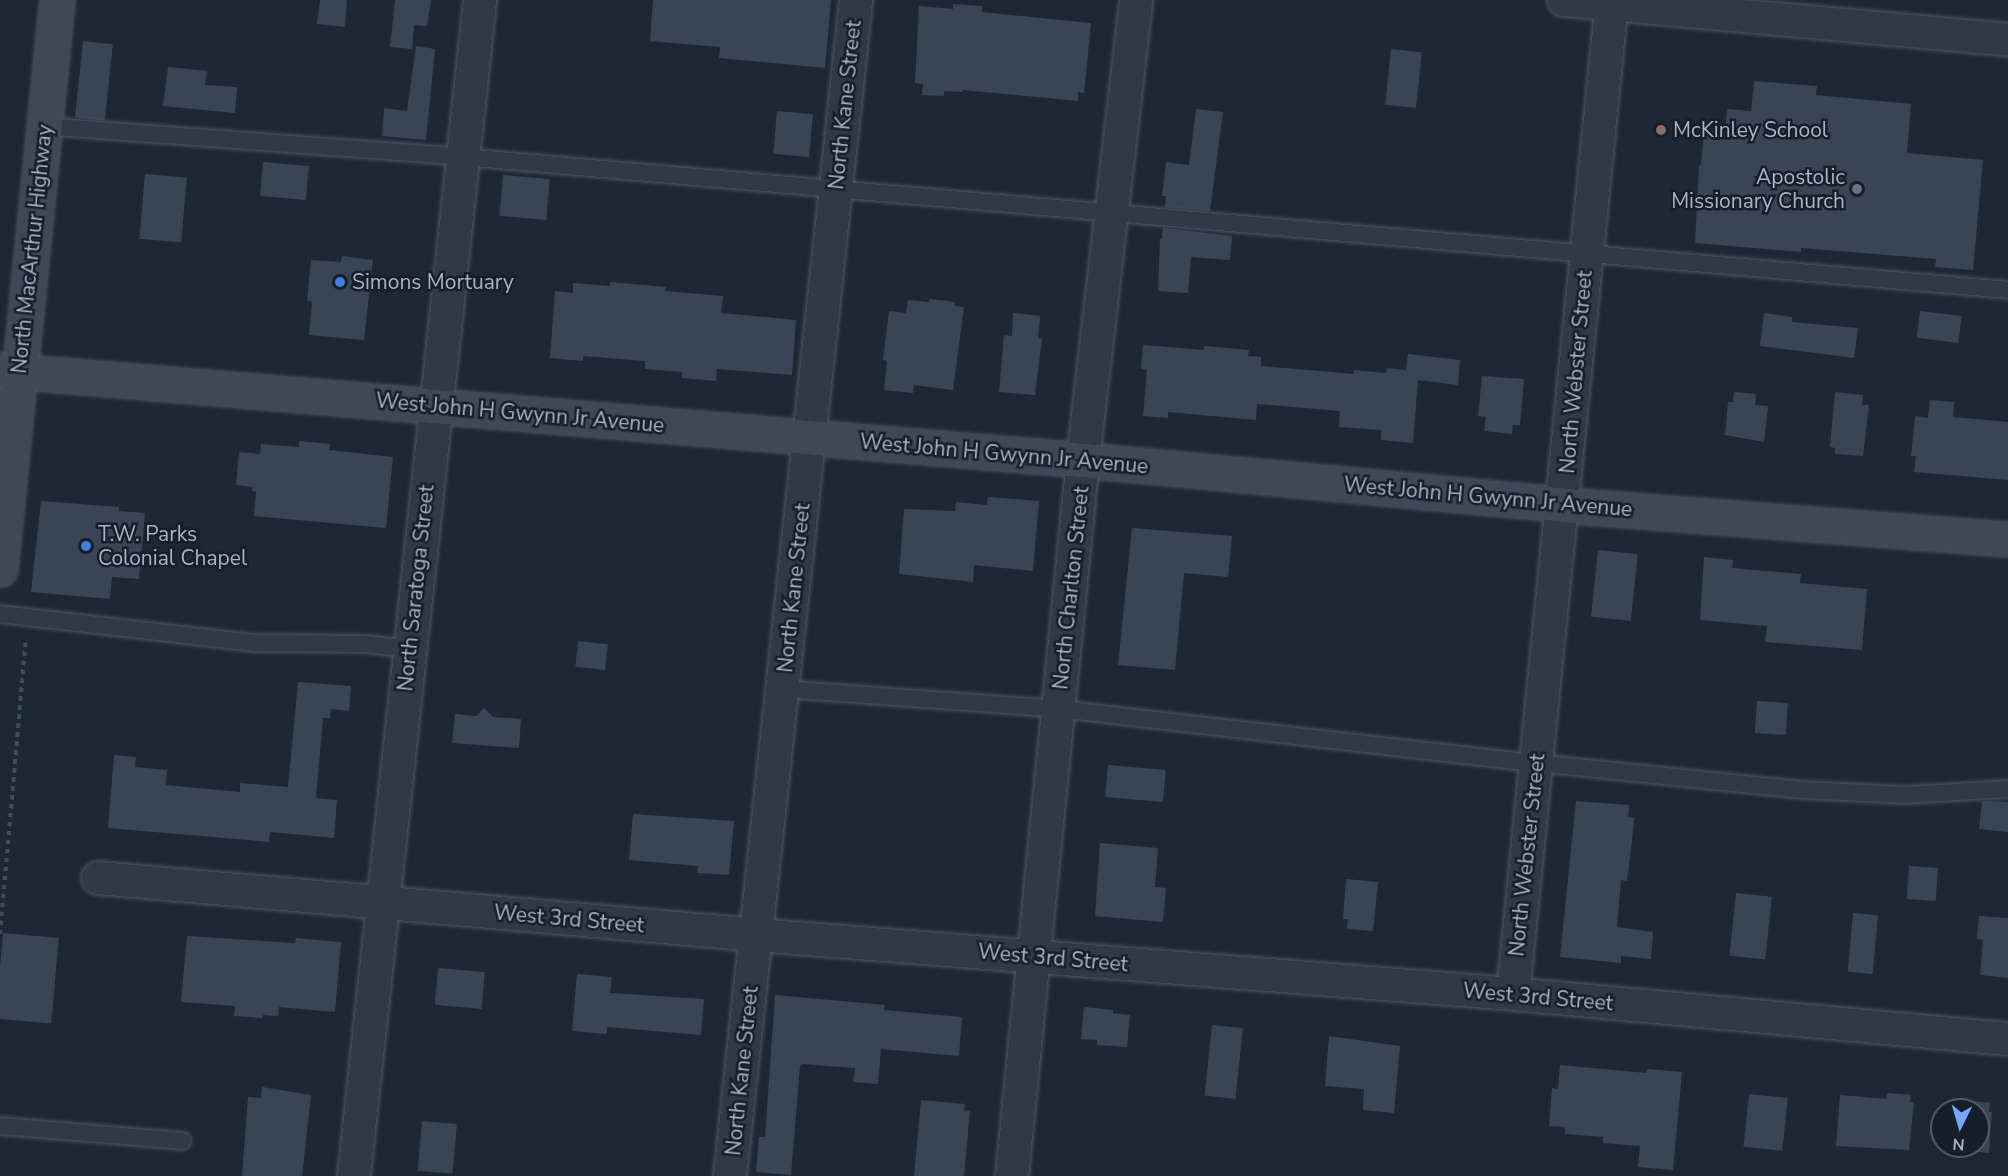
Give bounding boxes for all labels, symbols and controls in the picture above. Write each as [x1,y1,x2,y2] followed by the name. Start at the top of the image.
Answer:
[824,19,866,191] street label: North Kane Street
[1673,117,1828,143] place label: McKinley School
[6,123,58,375] street label: North MacArthur Highway
[1654,123,1668,137] marker: McKinley School
[1671,164,1845,214] place label: Apostolic Missionary Church
[1850,182,1864,196] marker: Apostolic Missionary Church
[352,269,514,295] place label: Simons Mortuary
[1555,269,1597,475] street label: North Webster Street
[333,275,347,289] marker: Simons Mortuary
[375,388,665,438] street label: West John H Gwynn Jr Avenue
[859,429,1149,479] street label: West John H Gwynn Jr Avenue
[1343,472,1633,522] street label: West John H Gwynn Jr Avenue
[393,483,439,693] street label: North Saratoga Street
[1048,485,1094,691] street label: North Charlton Street
[773,502,815,674] street label: North Kane Street
[98,521,247,571] place label: T.W. Parks Colonial Chapel
[79,539,93,553] marker: T.W. Parks Colonial Chapel
[1504,752,1550,958] street label: North Webster Street
[493,900,645,938] street label: West 3rd Street
[977,939,1129,977] street label: West 3rd Street
[1462,978,1614,1016] street label: West 3rd Street
[721,985,763,1157] street label: North Kane Street
[1930,1098,1990,1158] north arrow
[1952,1132,1966,1155] text: N

